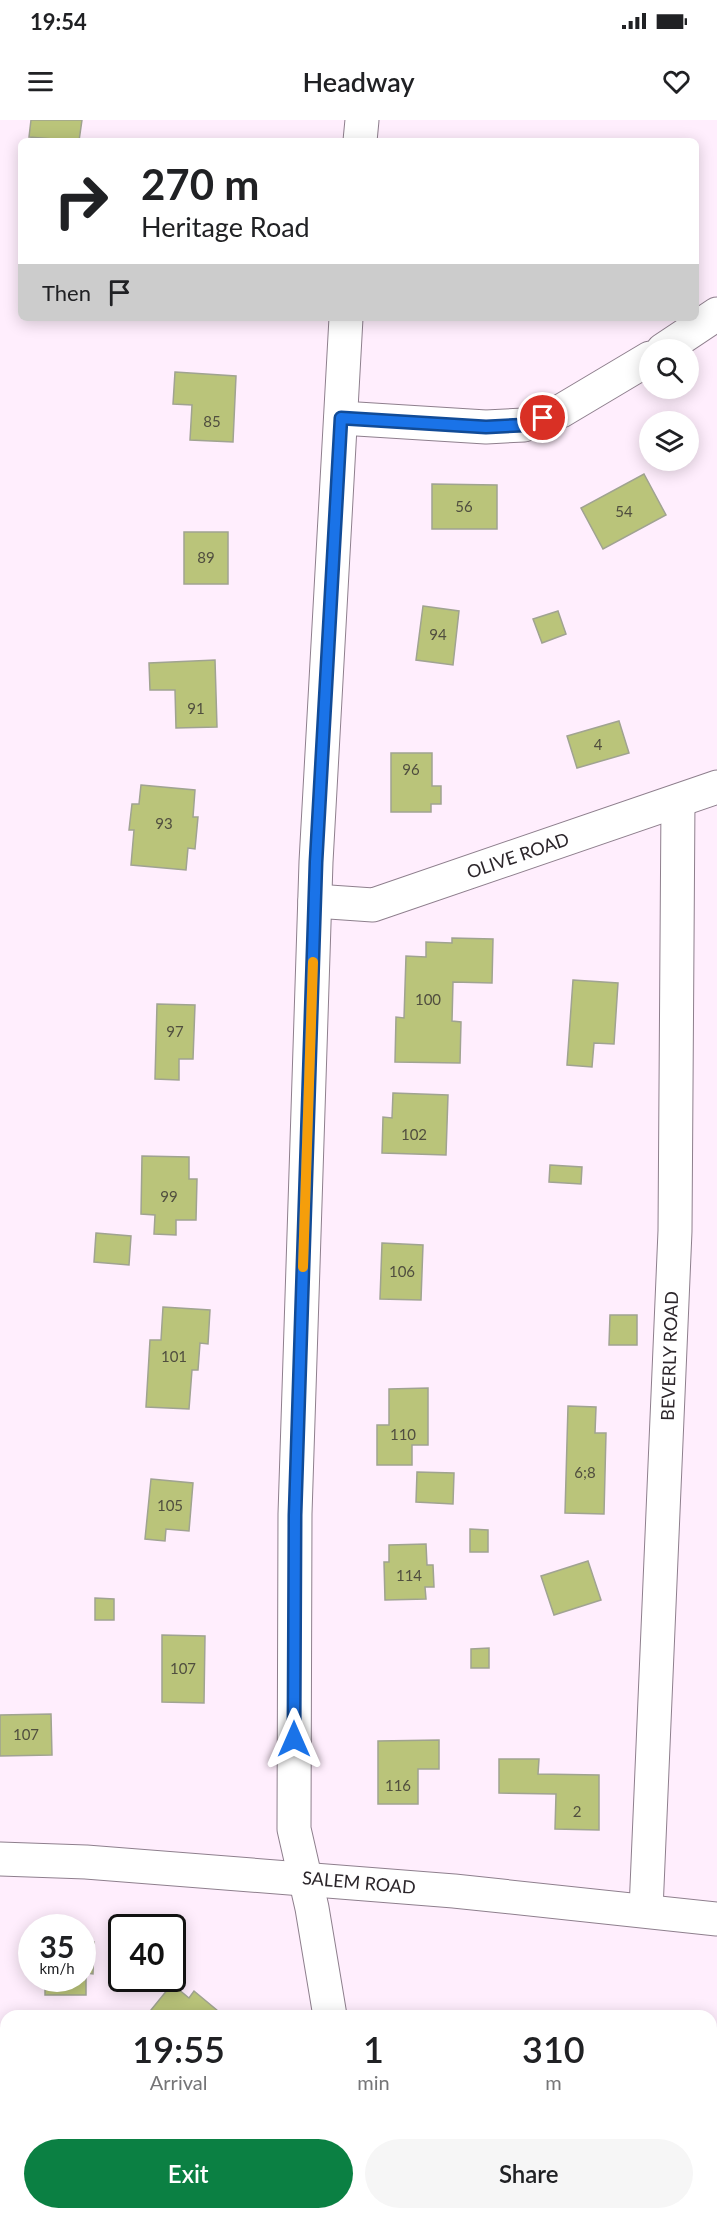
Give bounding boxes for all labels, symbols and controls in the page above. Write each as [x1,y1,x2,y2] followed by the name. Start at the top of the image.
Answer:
[30,8,87,35] text: 19:54
[24,65,57,98] icon: menu
[302,65,415,98] text: Headway
[660,65,693,98] icon: heart
[141,159,259,209] text: 270 m
[42,162,120,240] icon: right
[141,210,310,243] text: Heritage Road
[103,276,136,309] icon: arrive
[42,279,91,306] text: Then
[639,339,699,471] map controls
[639,339,699,399] button: search
[517,392,568,443] pin
[526,401,559,434] icon: arrive
[639,411,699,471] button: layers
[203,412,221,430] house number: 85
[455,497,473,515] house number: 56
[615,502,633,520] house number: 54
[197,548,215,566] house number: 89
[429,625,447,643] house number: 94
[187,699,205,717] house number: 91
[594,735,603,753] house number: 4
[402,760,420,778] house number: 96
[155,814,173,832] house number: 93
[464,827,572,883] street label: OLIVE ROAD
[415,990,441,1008] house number: 100
[166,1022,184,1040] house number: 97
[401,1125,427,1143] house number: 102
[160,1187,178,1205] house number: 99
[389,1262,415,1280] house number: 106
[656,1291,682,1421] street label: BEVERLY ROAD
[161,1347,187,1365] house number: 101
[390,1425,416,1443] house number: 110
[574,1463,596,1481] house number: 6;8
[157,1496,183,1514] house number: 105
[396,1566,422,1584] house number: 114
[170,1659,196,1677] house number: 107
[262,1707,326,1771] position arrow
[13,1725,39,1743] house number: 107
[385,1776,411,1794] house number: 116
[573,1802,581,1820] house number: 2
[301,1866,417,1898] street label: SALEM ROAD
[108,1914,186,1992] speed limit sign: 40
[40,1928,74,1964] text: 35
[39,1959,75,1977] text: km/h
[132,2027,225,2071] text: 19:55
[363,2027,384,2071] text: 1
[522,2027,585,2071] text: 310
[150,2070,207,2094] text: Arrival
[357,2070,390,2094] text: min
[545,2070,562,2094] text: m
[24,2139,353,2208] button: Exit
[365,2139,693,2208] button: Share

